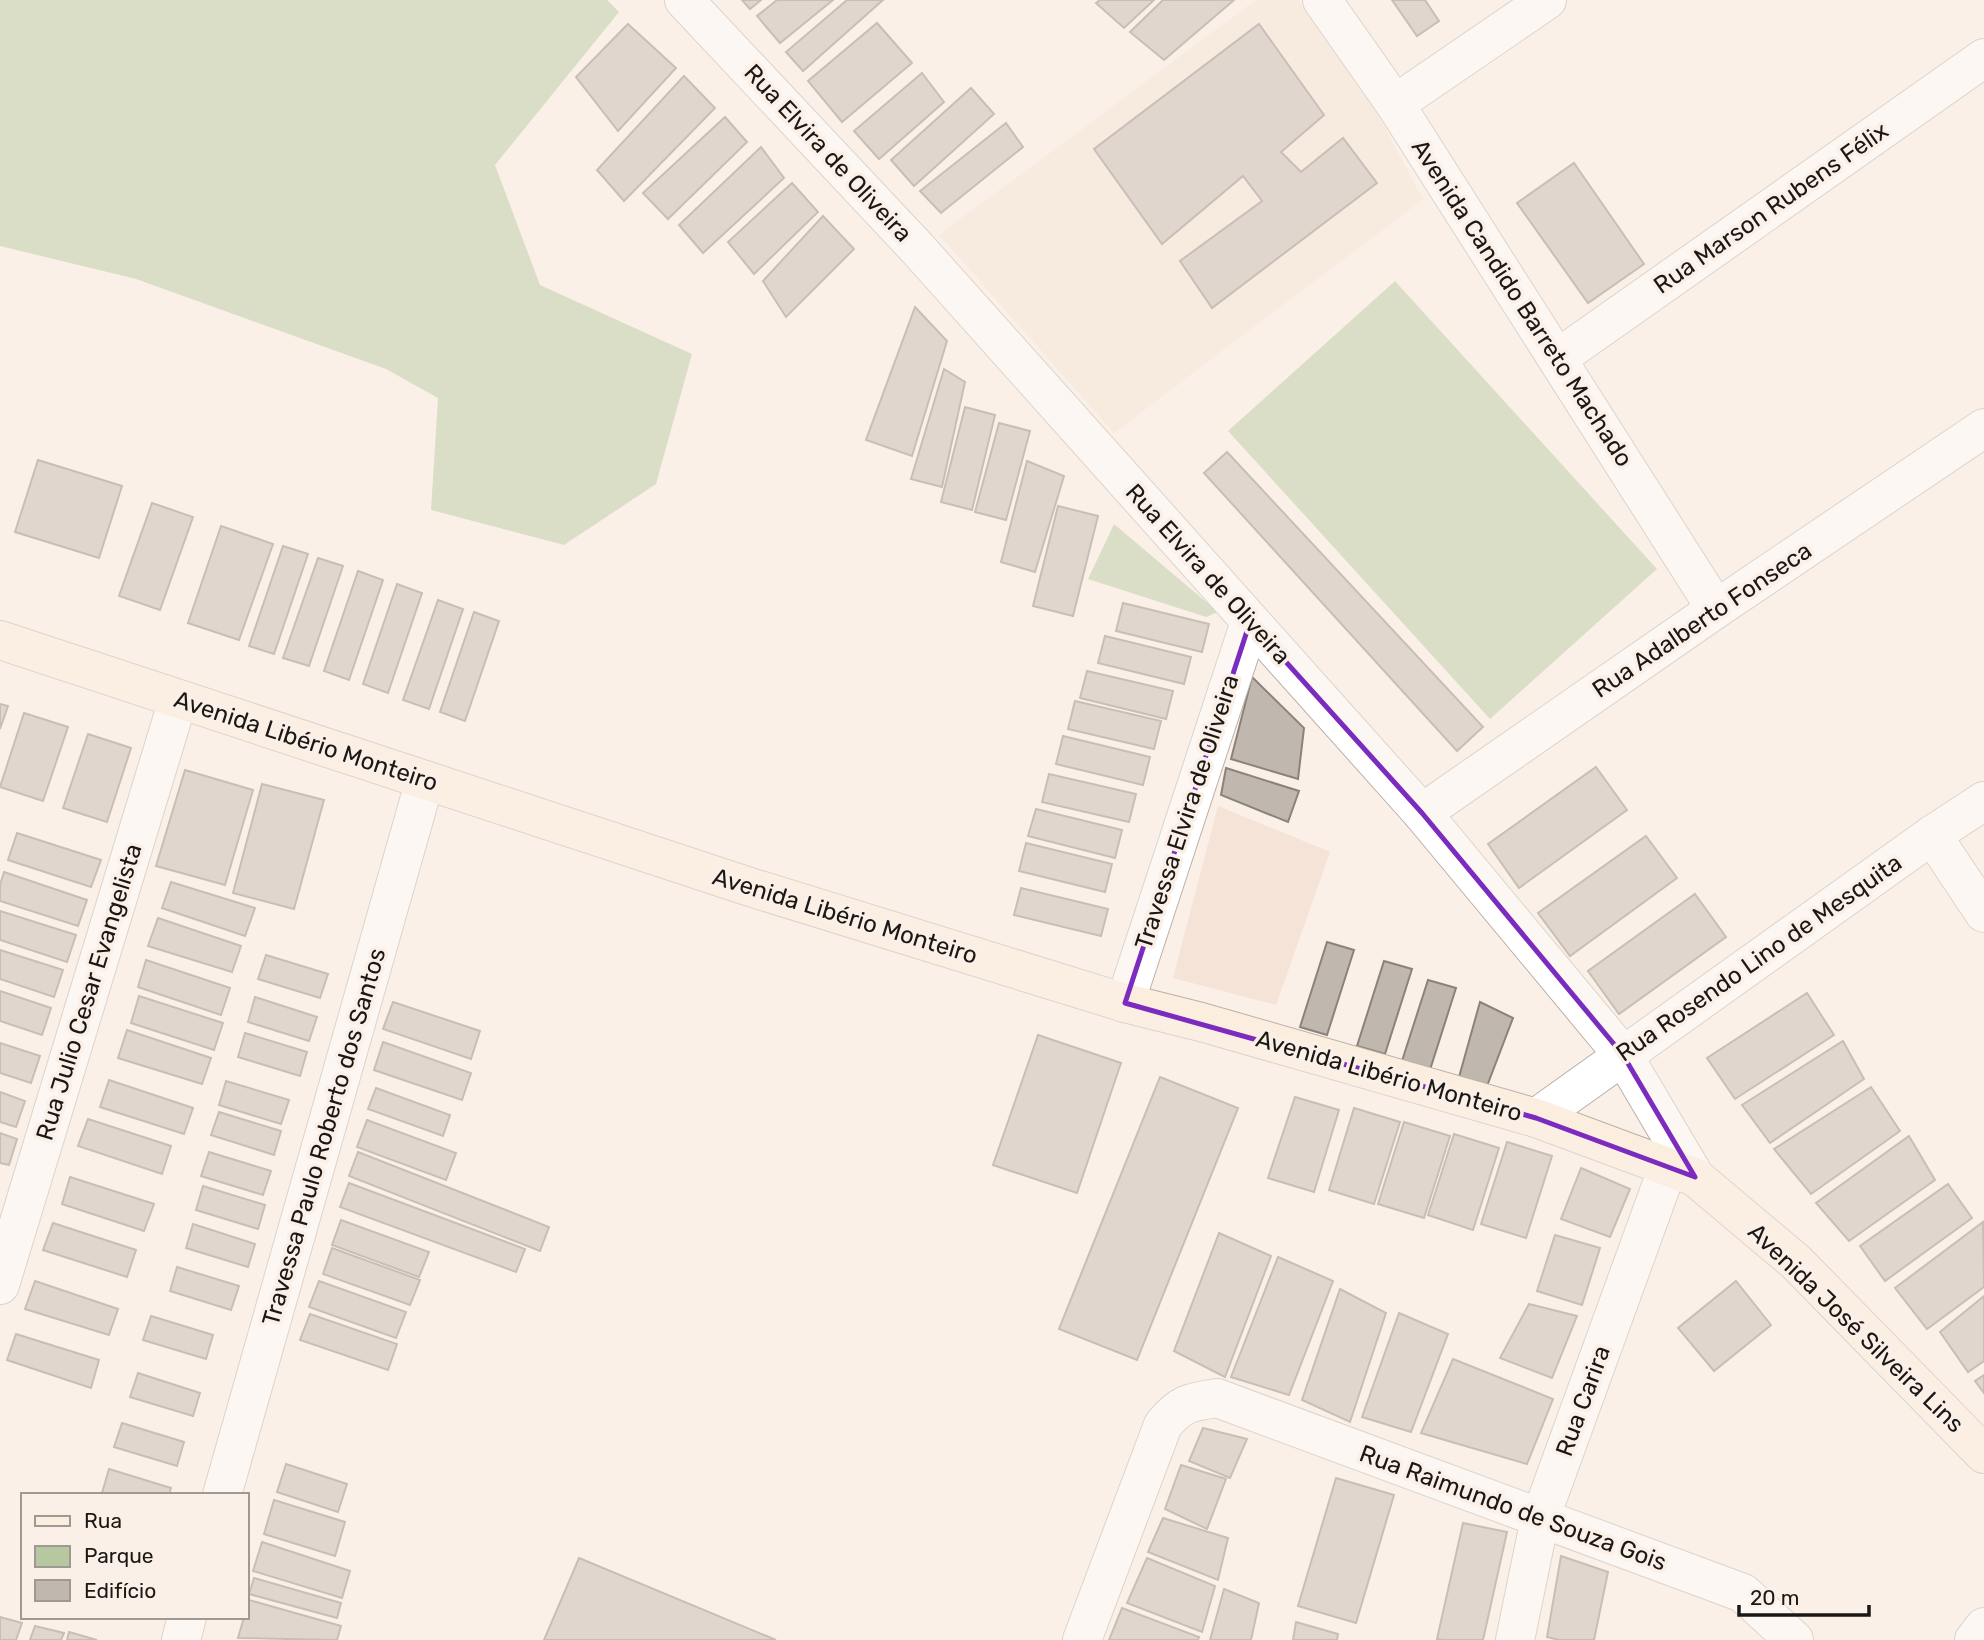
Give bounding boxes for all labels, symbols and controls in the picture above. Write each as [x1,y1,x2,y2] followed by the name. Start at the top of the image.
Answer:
[738,58,918,248] street label: Rua Elvira de Oliveira
[1648,116,1894,300] street label: Rua Marson Rubens Félix
[1406,134,1638,472] street label: Avenida Candido Barreto Machado
[1120,478,1296,670] street label: Rua Elvira de Oliveira
[1587,536,1817,704] street label: Rua Adalberto Fonseca
[1129,671,1245,953] street label: Travessa Elvira de Oliveira
[171,685,441,797] street label: Avenida Libério Monteiro
[30,840,148,1144] street label: Rua Julio Cesar Evangelista
[1611,848,1907,1068] street label: Rua Rosendo Lino de Mesquita
[709,862,981,970] street label: Avenida Libério Monteiro
[257,945,391,1329] street label: Travessa Paulo Roberto dos Santos
[1253,1025,1525,1127] street label: Avenida Libério Monteiro
[1742,1218,1970,1438] street label: Avenida José Silveira Lins
[1550,1342,1616,1460] street label: Rua Carira
[1356,1439,1670,1577] street label: Rua Raimundo de Souza Gois
[21,1493,248,1619] legend
[84,1508,122,1533] text: Rua
[84,1543,154,1568] text: Parque
[1739,1574,1868,1618] scale bar
[84,1578,156,1603] text: Edifício
[1750,1585,1799,1610] text: 20 m

